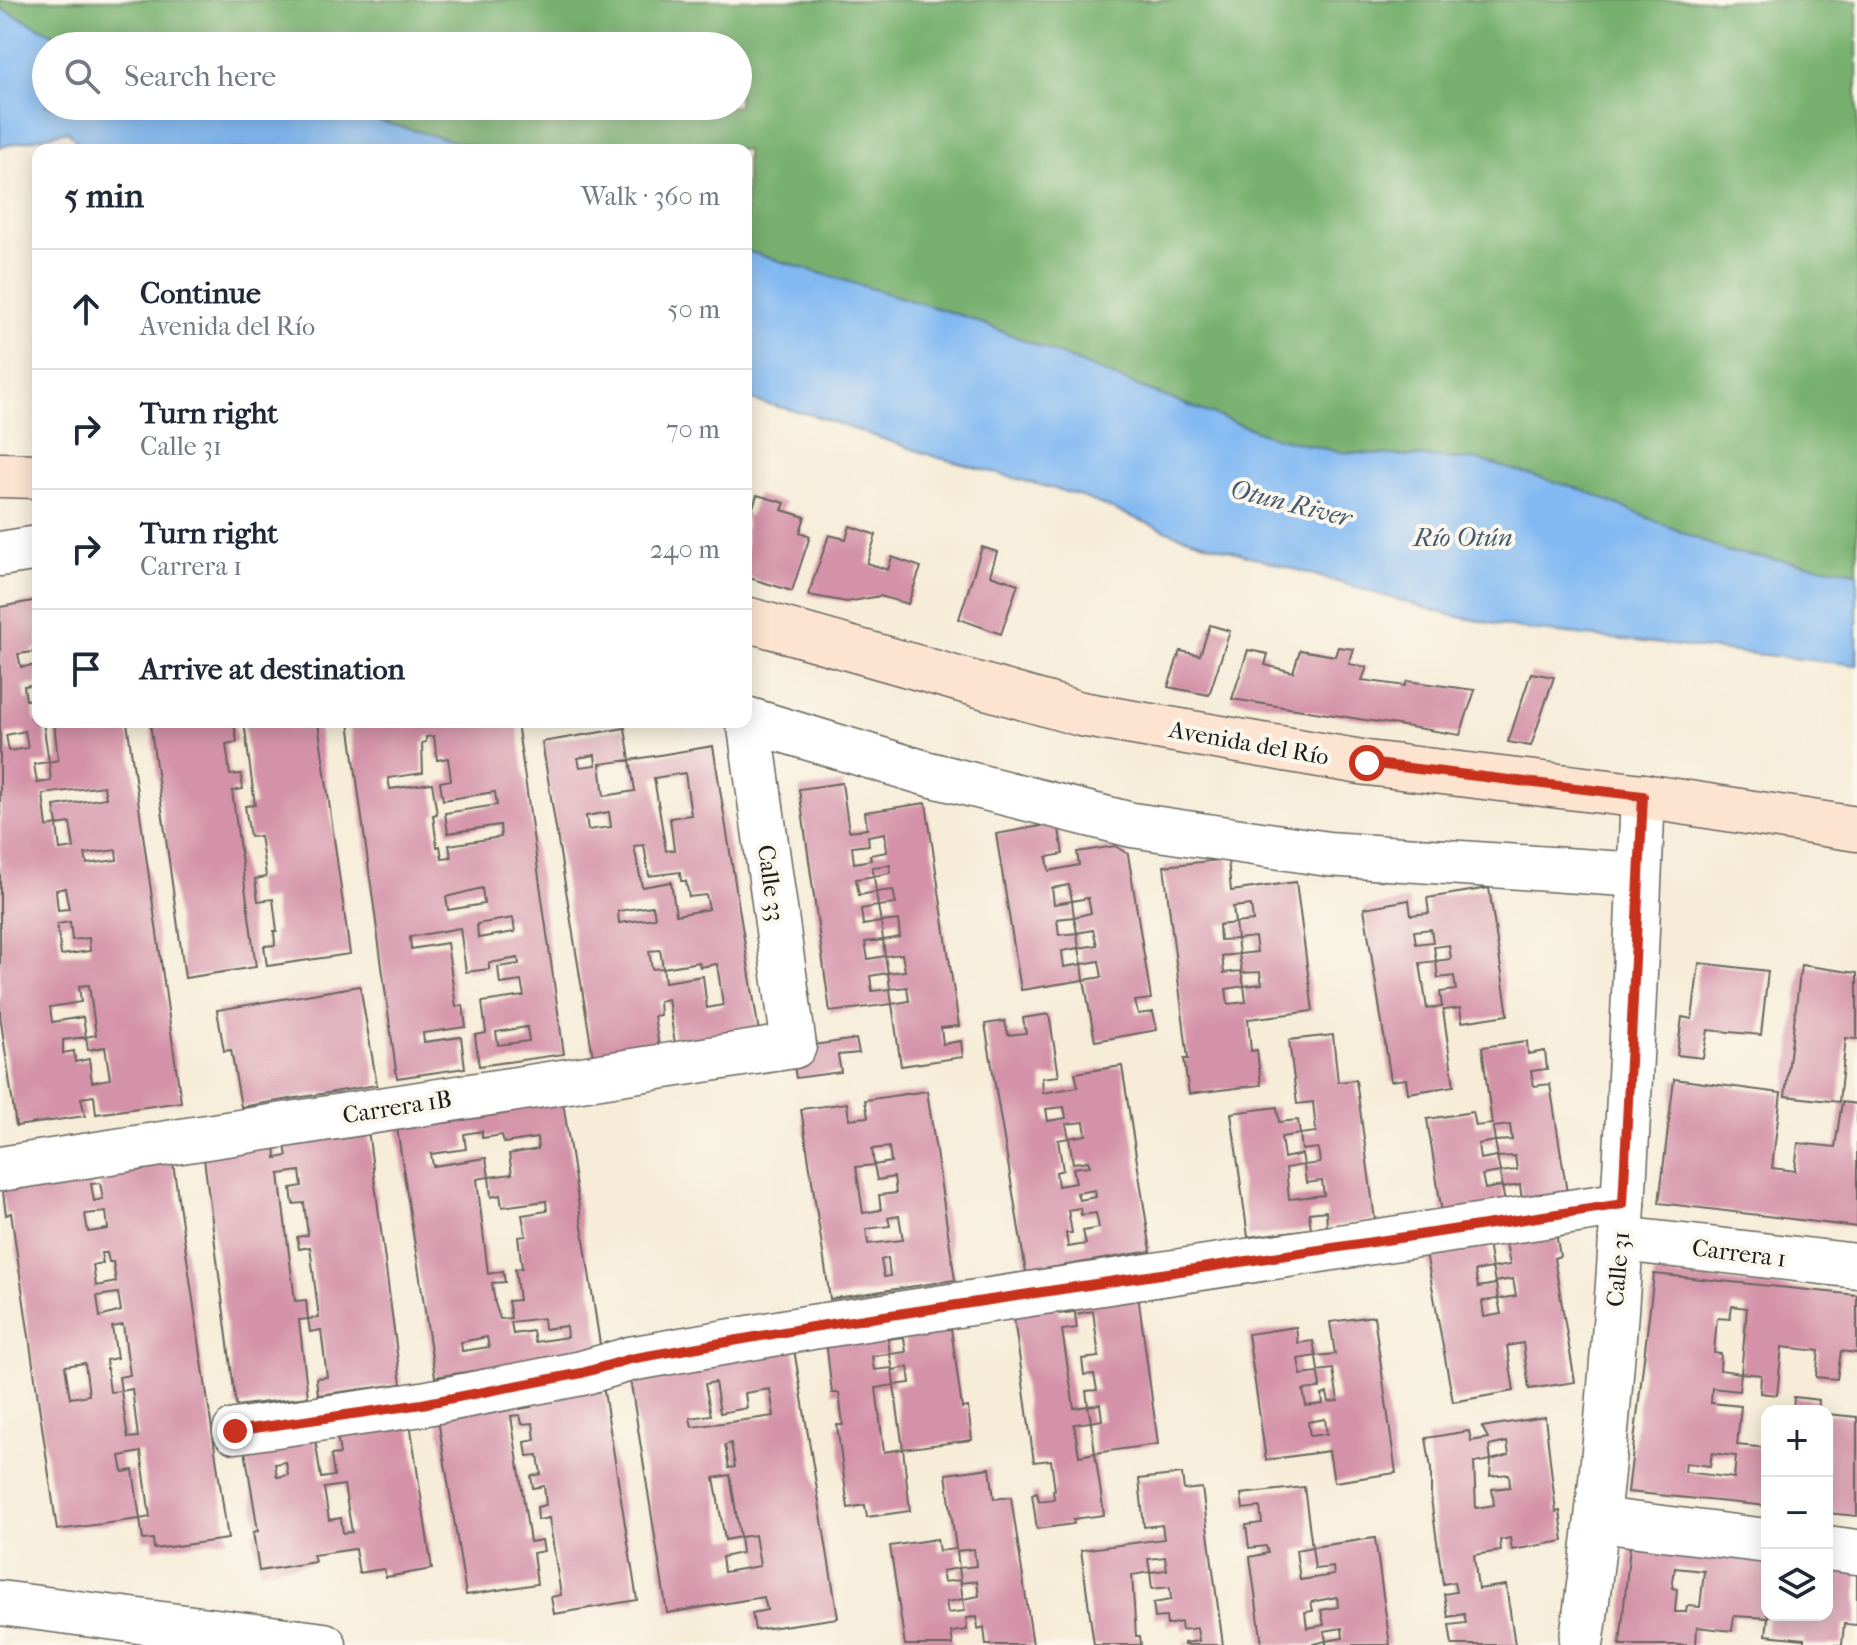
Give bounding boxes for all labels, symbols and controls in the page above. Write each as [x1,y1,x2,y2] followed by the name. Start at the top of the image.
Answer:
[32,32,752,120] search box
[60,54,104,98] icon: search
[124,59,276,94] text: Search here
[64,176,144,216] text: 5 min
[581,181,720,212] text: Walk · 360 m
[140,276,261,311] text: Continue
[64,287,108,331] icon: ahead
[667,294,720,325] text: 50 m
[140,311,315,342] text: Avenida del Río
[140,396,278,431] text: Turn right
[64,407,108,451] icon: right
[666,414,720,445] text: 70 m
[140,431,222,462] text: Calle 31
[1227,473,1357,534] water label: Otun River
[140,516,278,551] text: Turn right
[1411,522,1513,553] water label: Río Otún
[64,527,108,571] icon: right
[650,534,720,565] text: 240 m
[140,551,242,582] text: Carrera 1
[64,647,108,691] icon: arrive
[140,652,405,687] text: Arrive at destination
[1166,715,1331,771] street label: Avenida del Río
[1349,745,1385,781] route start
[752,843,790,923] street label: Calle 33
[340,1085,454,1129] street label: Carrera 1B
[1601,1230,1635,1308] street label: Calle 31
[1690,1233,1788,1273] street label: Carrera 1
[1761,1405,1833,1621] map controls
[1761,1405,1833,1477] button: +
[217,1413,253,1449] route end
[1761,1477,1833,1549] button: −
[1761,1549,1833,1621] button: layers

